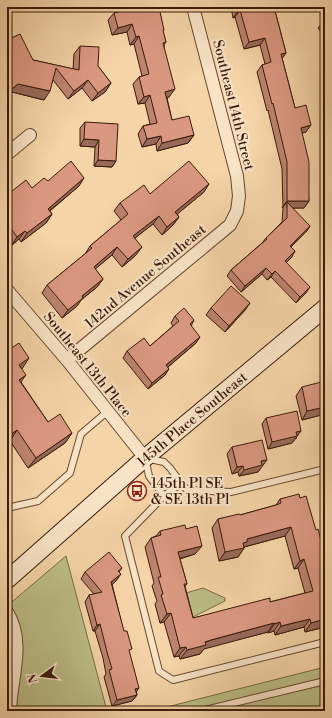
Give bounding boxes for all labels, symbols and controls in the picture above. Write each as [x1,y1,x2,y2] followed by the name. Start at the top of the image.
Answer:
[208,38,258,172] street label: Southeast 14th Street
[81,221,210,333] street label: 142nd Avenue Southeast
[39,308,135,421] street label: Southeast 13th Place
[133,369,251,471] street label: 145th Place Southeast
[151,475,230,509] place label: 145th Pl SE & SE 13th Pl
[126,480,148,502] bus stop icon: 145th Pl SE & SE 13th Pl
[22,656,62,696] north arrow
[25,672,41,684] text: N

